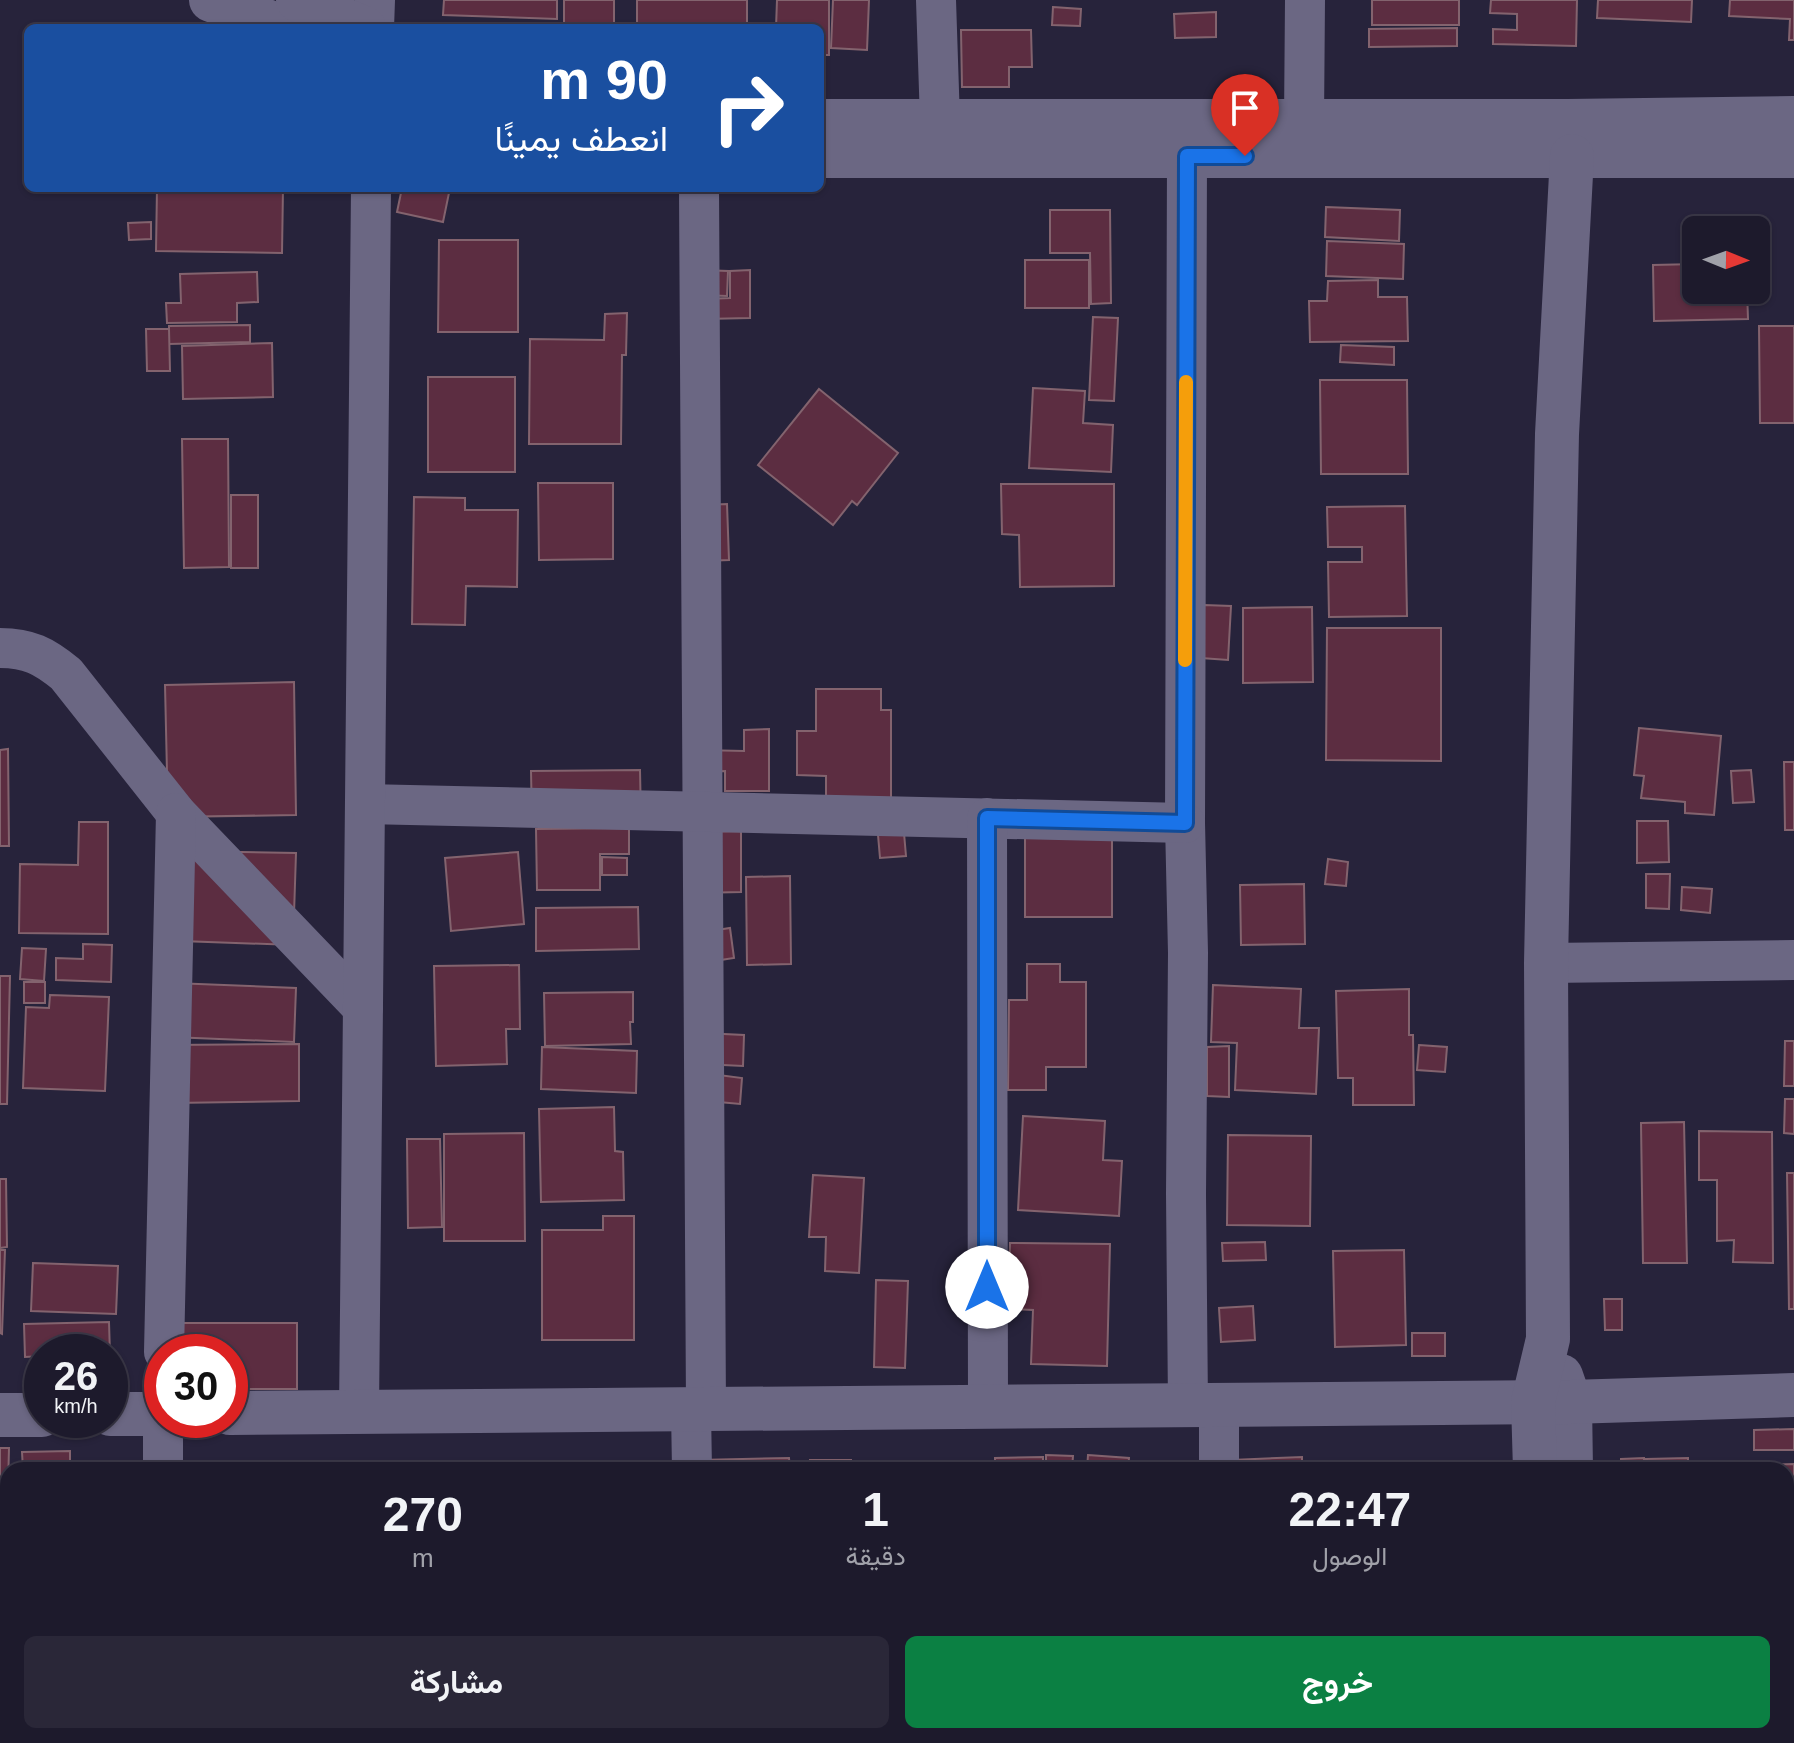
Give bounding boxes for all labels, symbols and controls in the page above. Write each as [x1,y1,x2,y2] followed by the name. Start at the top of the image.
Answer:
[540,48,668,111] text: 90 m
[696,56,800,160] icon: right
[1211,74,1279,156] pin
[1223,86,1267,130] icon: arrive
[495,118,668,159] text: انعطف يمينًا
[1682,216,1770,304] north arrow
[1682,216,1770,304] map controls
[945,1245,1029,1329] position arrow
[144,1334,248,1438] speed limit sign: 30
[54,1354,98,1398] text: 26
[54,1395,98,1417] text: km/h
[862,1483,889,1536] text: 1
[1289,1483,1411,1536] text: 22:47
[383,1488,463,1541] text: 270
[846,1541,906,1571] text: دقيقة
[1312,1541,1387,1571] text: الوصول
[412,1543,434,1573] text: m
[24,1636,889,1728] button: مشاركة
[905,1636,1770,1728] button: خروج

